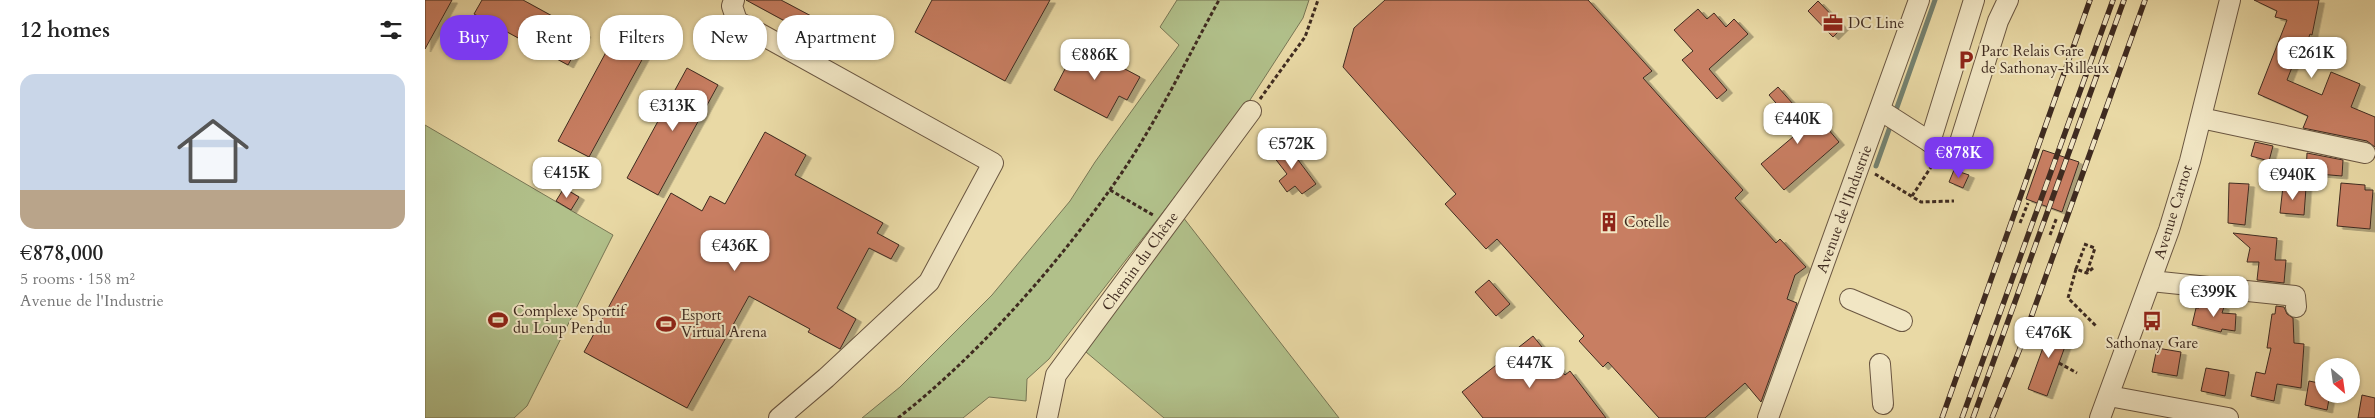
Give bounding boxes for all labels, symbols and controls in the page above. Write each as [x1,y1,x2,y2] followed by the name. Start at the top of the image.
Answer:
[1822,12,1844,34] office icon: DC Line
[1848,13,1905,33] place label: DC Line
[440,15,508,60] chip: Buy
[518,15,590,60] chip: Rent
[600,15,683,60] chip: Filters
[693,15,767,60] chip: New
[777,15,894,60] chip: Apartment
[20,16,110,45] text: 12 homes
[377,16,405,44] icon: filters
[2277,36,2347,79] pin: €261K
[1060,38,1130,81] pin: €886K
[1981,41,2110,78] place label: Parc Relais Gare de Sathonay-Rilleux
[2288,42,2336,64] text: €261K
[1071,44,1119,66] text: €886K
[1955,49,1977,71] parking icon: Parc Relais Gare de Sathonay-Rilleux
[638,90,708,132] pin: €313K
[649,95,697,117] text: €313K
[1763,102,1833,145] pin: €440K
[168,106,258,196] icon: home
[1774,108,1822,130] text: €440K
[1257,128,1327,170] pin: €572K
[1268,133,1316,155] text: €572K
[1924,136,1994,179] pin: €878K
[1812,142,1877,276] street label: Avenue de l'Industrie
[1935,142,1983,164] text: €878K
[532,156,602,199] pin: €415K
[2258,158,2328,201] pin: €940K
[543,162,591,184] text: €415K
[2149,162,2197,262] street label: Avenue Carnot
[2269,164,2317,186] text: €940K
[1097,207,1183,315] street label: Chemin du Chêne
[1598,211,1620,233] building icon: Cotelle
[1624,212,1670,232] place label: Cotelle
[700,230,770,272] pin: €436K
[711,235,759,257] text: €436K
[20,239,103,268] text: €878,000
[20,268,135,290] text: 5 rooms · 158 m²
[2179,276,2249,318] pin: €399K
[2190,281,2238,303] text: €399K
[20,290,164,312] text: Avenue de l'Industrie
[513,301,627,338] place label: Complexe Sportif du Loup Pendu
[681,305,767,342] place label: Esport Virtual Arena
[487,309,509,331] sports icon: Complexe Sportif du Loup Pendu
[2141,310,2163,332] bus stop icon: Sathonay Gare
[655,313,677,335] sports icon: Esport Virtual Arena
[2014,316,2084,359] pin: €476K
[2025,322,2073,344] text: €476K
[2106,333,2199,353] place label: Sathonay Gare
[1495,346,1565,389] pin: €447K
[1506,352,1554,374] text: €447K
[2315,358,2360,402] north arrow
[2315,358,2360,403] map controls

